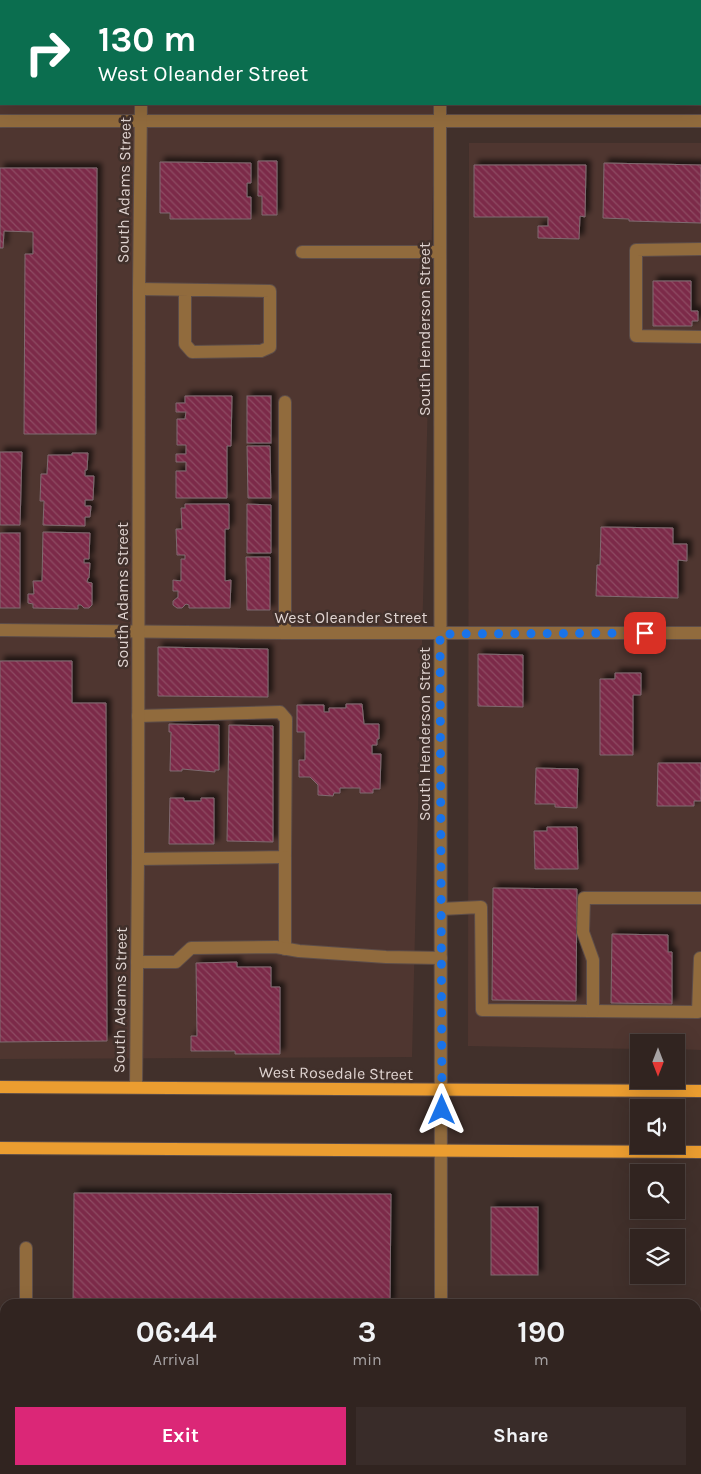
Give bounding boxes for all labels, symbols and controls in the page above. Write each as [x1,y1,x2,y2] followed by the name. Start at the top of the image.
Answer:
[98,19,196,60] text: 130 m
[15,20,80,85] icon: right
[98,61,308,87] text: West Oleander Street
[113,117,135,263] street label: South Adams Street
[415,242,434,416] street label: South Henderson Street
[113,522,132,668] street label: South Adams Street
[275,608,427,627] street label: West Oleander Street
[624,612,666,654] pin
[631,619,659,647] icon: arrive
[415,647,434,821] street label: South Henderson Street
[109,927,131,1073] street label: South Adams Street
[630,1034,685,1089] north arrow
[630,1034,685,1284] map controls
[259,1062,413,1084] street label: West Rosedale Street
[415,1083,467,1135] position arrow
[630,1099,685,1154] button: sound
[630,1164,685,1219] button: search
[630,1229,685,1284] button: layers
[136,1314,217,1350] text: 06:44
[358,1314,376,1350] text: 3
[517,1314,565,1350] text: 190
[153,1350,200,1369] text: Arrival
[352,1350,382,1369] text: min
[534,1350,549,1369] text: m
[15,1407,346,1465] button: Exit
[356,1407,686,1465] button: Share

